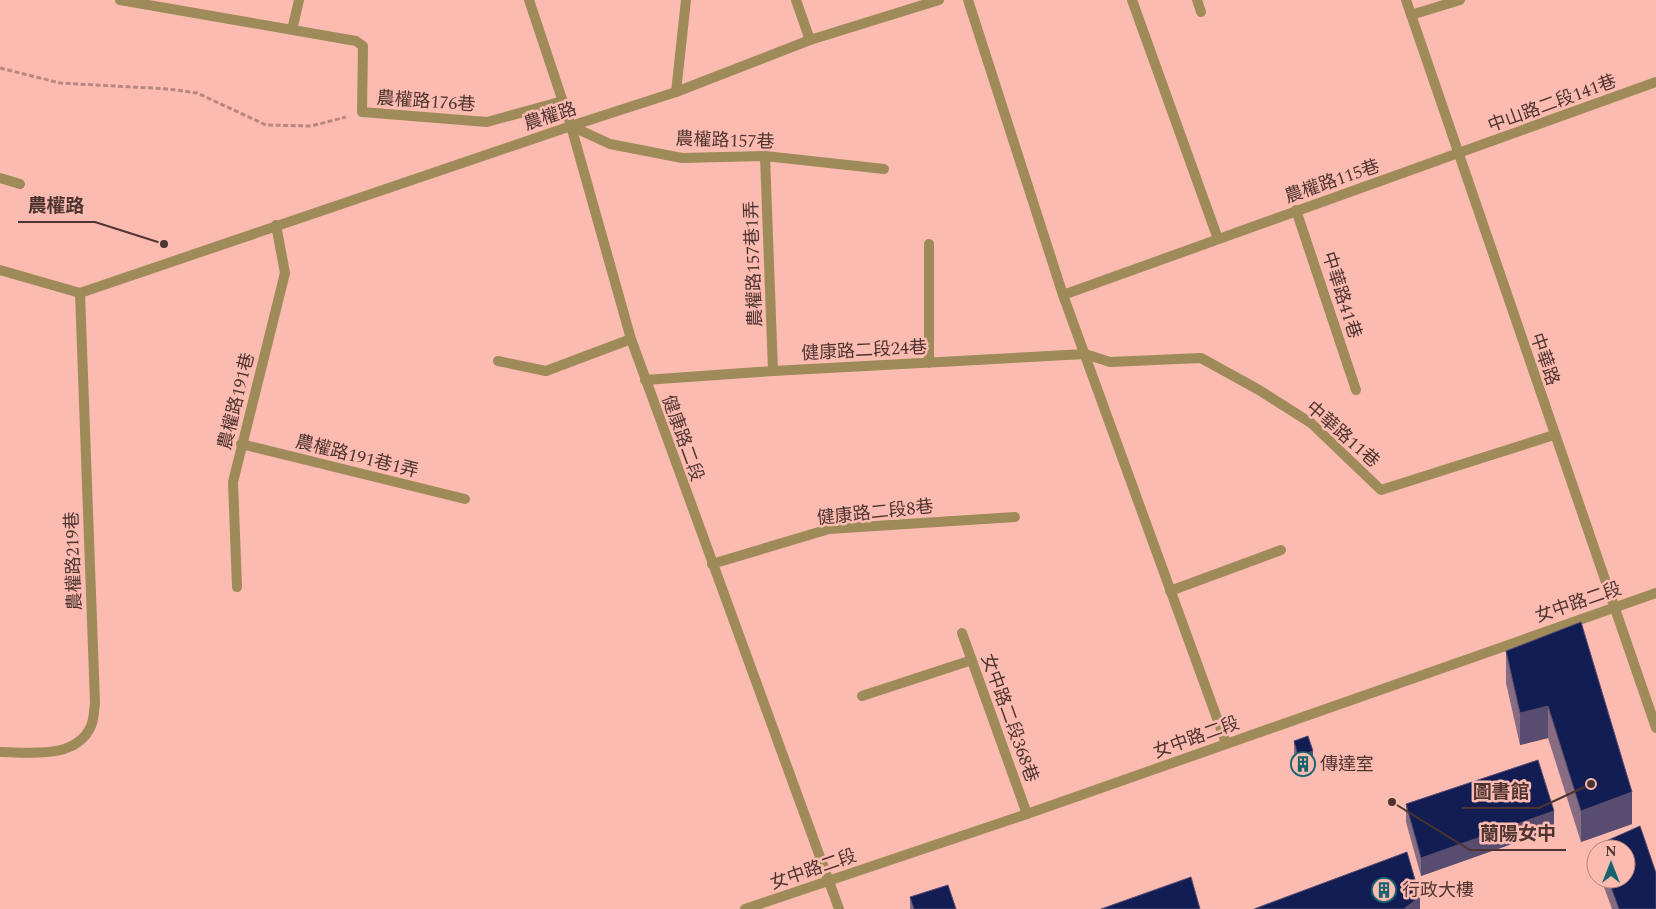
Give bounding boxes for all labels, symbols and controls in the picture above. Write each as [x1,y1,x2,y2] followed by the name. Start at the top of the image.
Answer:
[1484,68,1620,139] street label: 中山路二段141巷
[376,85,476,118] street label: 農權路176巷
[520,95,580,138] street label: 農權路
[675,125,775,156] street label: 農權路157巷
[1281,153,1383,210] street label: 農權路115巷
[18,188,95,222] callout: 農權路
[27,192,85,221] text: 農權路
[738,201,769,327] street label: 農權路157巷1弄
[1315,248,1368,342] street label: 中華路41巷
[1523,329,1566,389] street label: 中華路
[800,334,928,367] street label: 健康路二段24巷
[211,350,262,452] street label: 農權路191巷
[654,391,711,485] street label: 健康路二段
[1300,395,1385,474] street label: 中華路11巷
[292,428,421,485] street label: 農權路191巷1弄
[815,493,935,532] street label: 健康路二段8巷
[58,511,89,611] street label: 農權路219巷
[1531,575,1625,630] street label: 女中路二段
[974,650,1045,786] street label: 女中路二段368巷
[1149,709,1243,766] street label: 女中路二段
[1290,751,1316,777] building icon: 傳達室
[1320,751,1374,778] place label: 傳達室
[1462,774,1539,808] callout: 圖書館
[1472,778,1530,807] text: 圖書館
[1470,816,1566,850] callout: 蘭陽女中
[1480,820,1556,849] text: 蘭陽女中
[1586,839,1636,889] north arrow
[1605,841,1617,862] text: N
[766,842,860,897] street label: 女中路二段
[1371,877,1397,903] building icon: 行政大樓
[1402,877,1474,904] place label: 行政大樓

